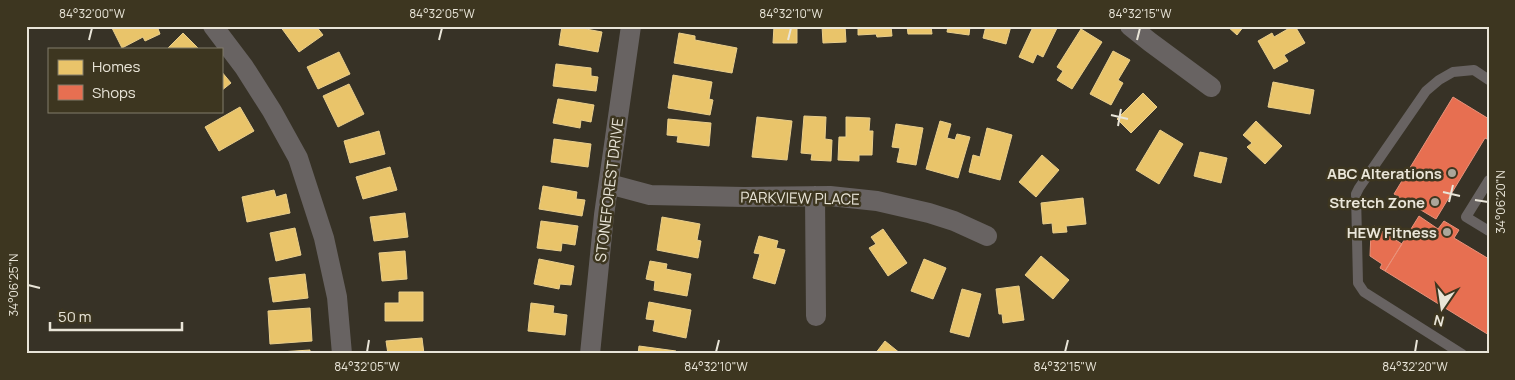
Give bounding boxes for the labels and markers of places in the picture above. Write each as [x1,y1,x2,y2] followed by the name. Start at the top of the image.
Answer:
[1327,163,1442,184] place label: ABC Alterations
[1446,167,1458,179] marker: ABC Alterations
[1329,192,1425,213] place label: Stretch Zone
[1429,196,1441,208] marker: Stretch Zone
[1347,222,1437,243] place label: HEW Fitness
[1441,226,1453,238] marker: HEW Fitness

